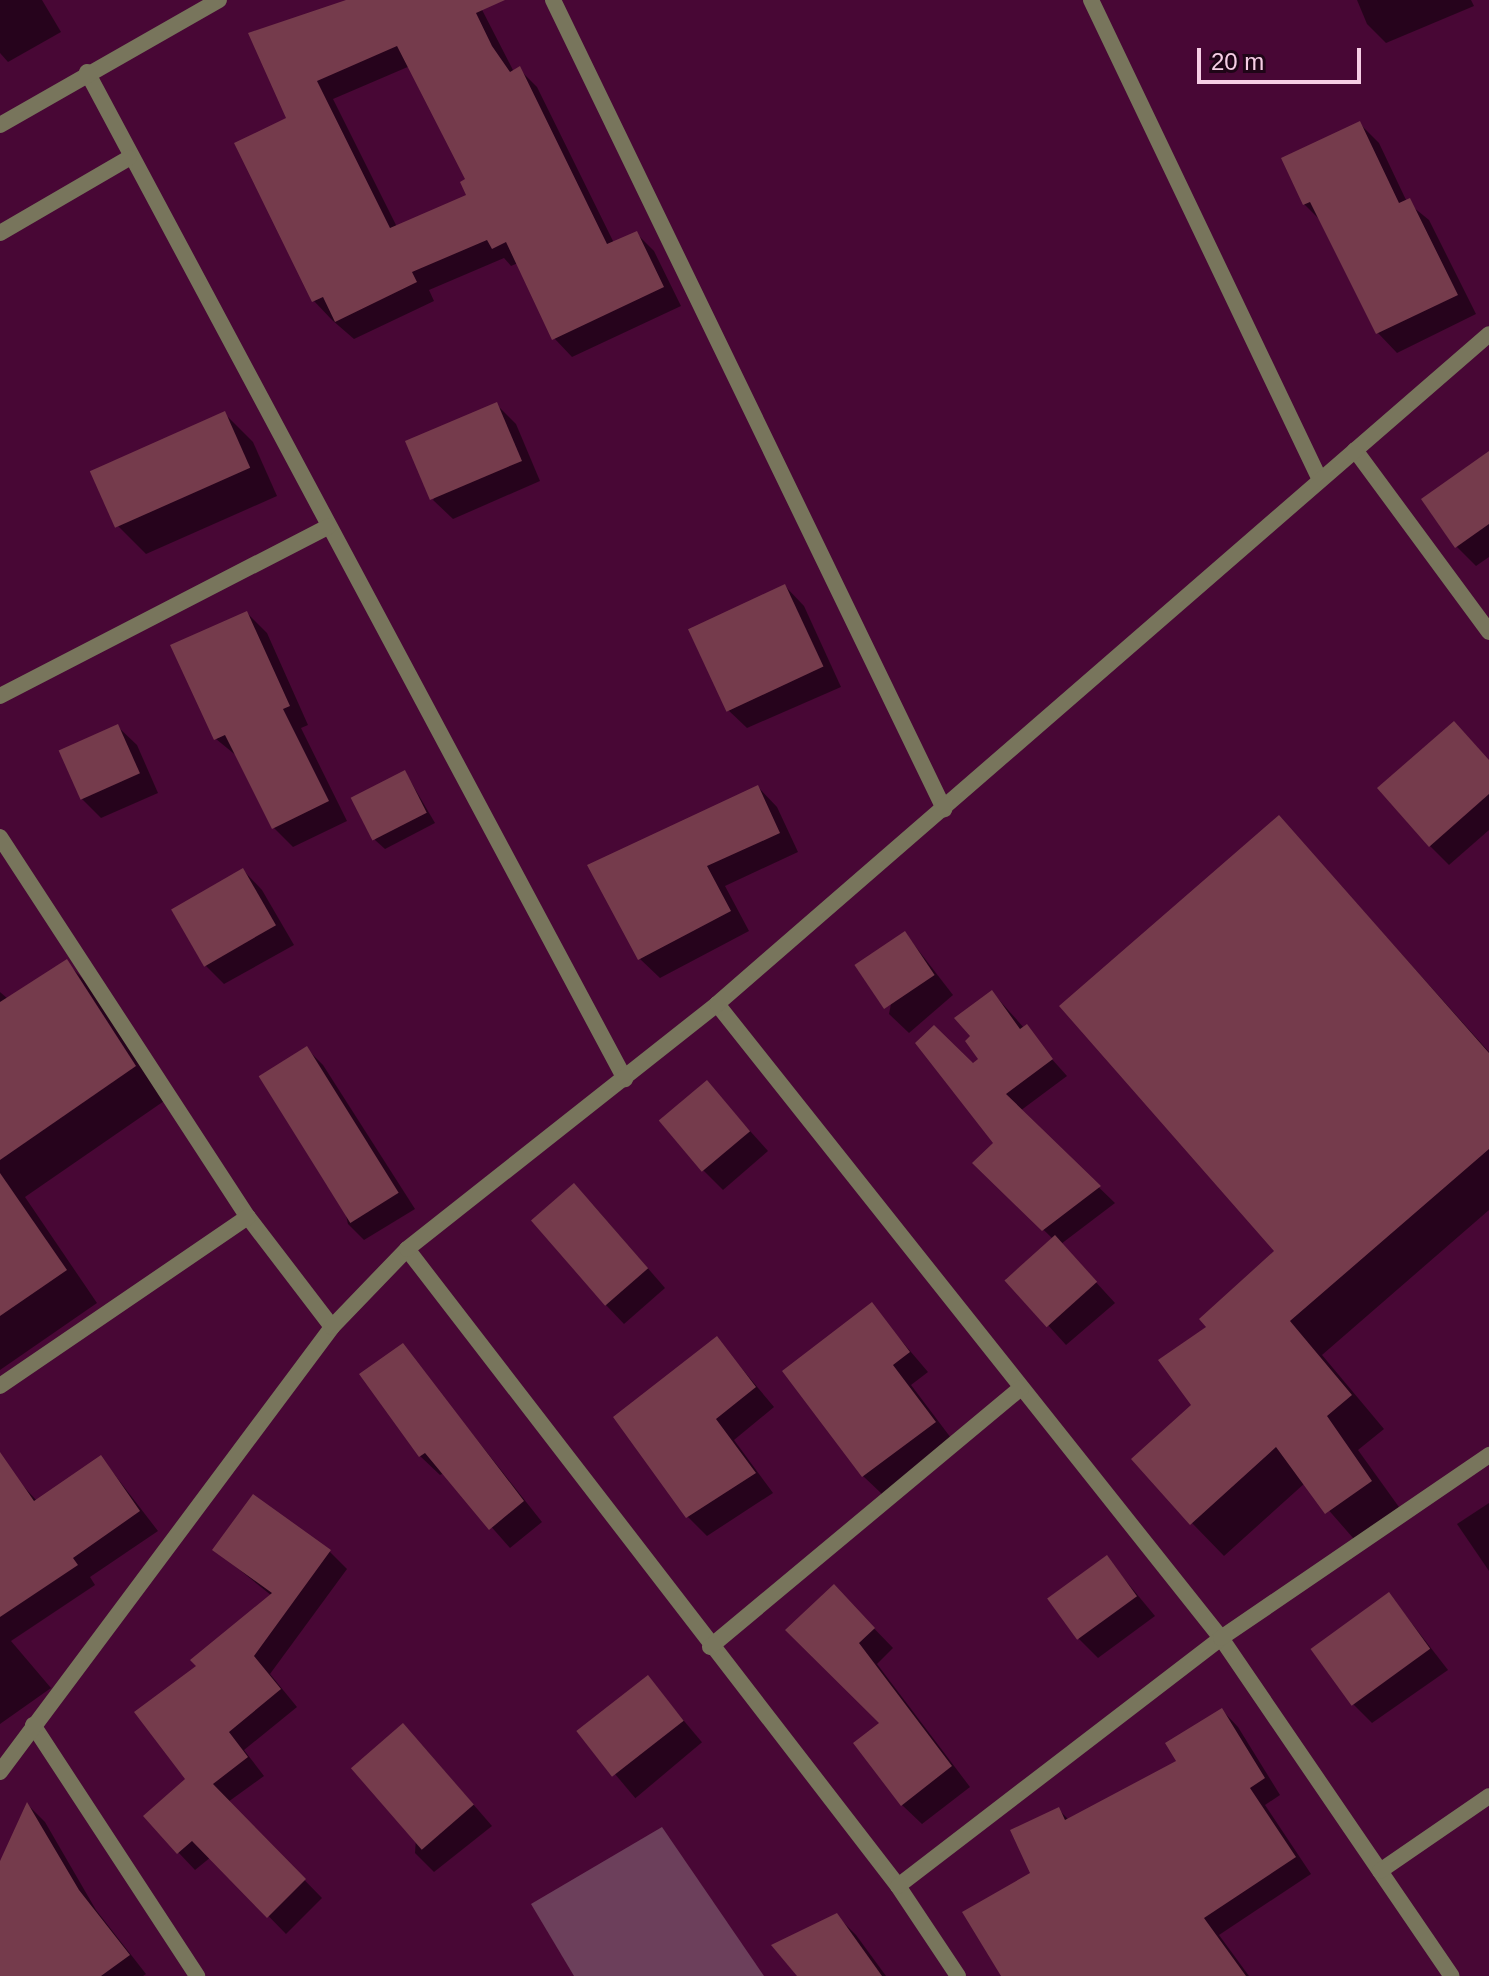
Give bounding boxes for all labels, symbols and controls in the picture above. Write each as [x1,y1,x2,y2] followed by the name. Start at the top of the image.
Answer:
[1201,32,1365,82] scale bar
[1211,48,1264,75] text: 20 m

